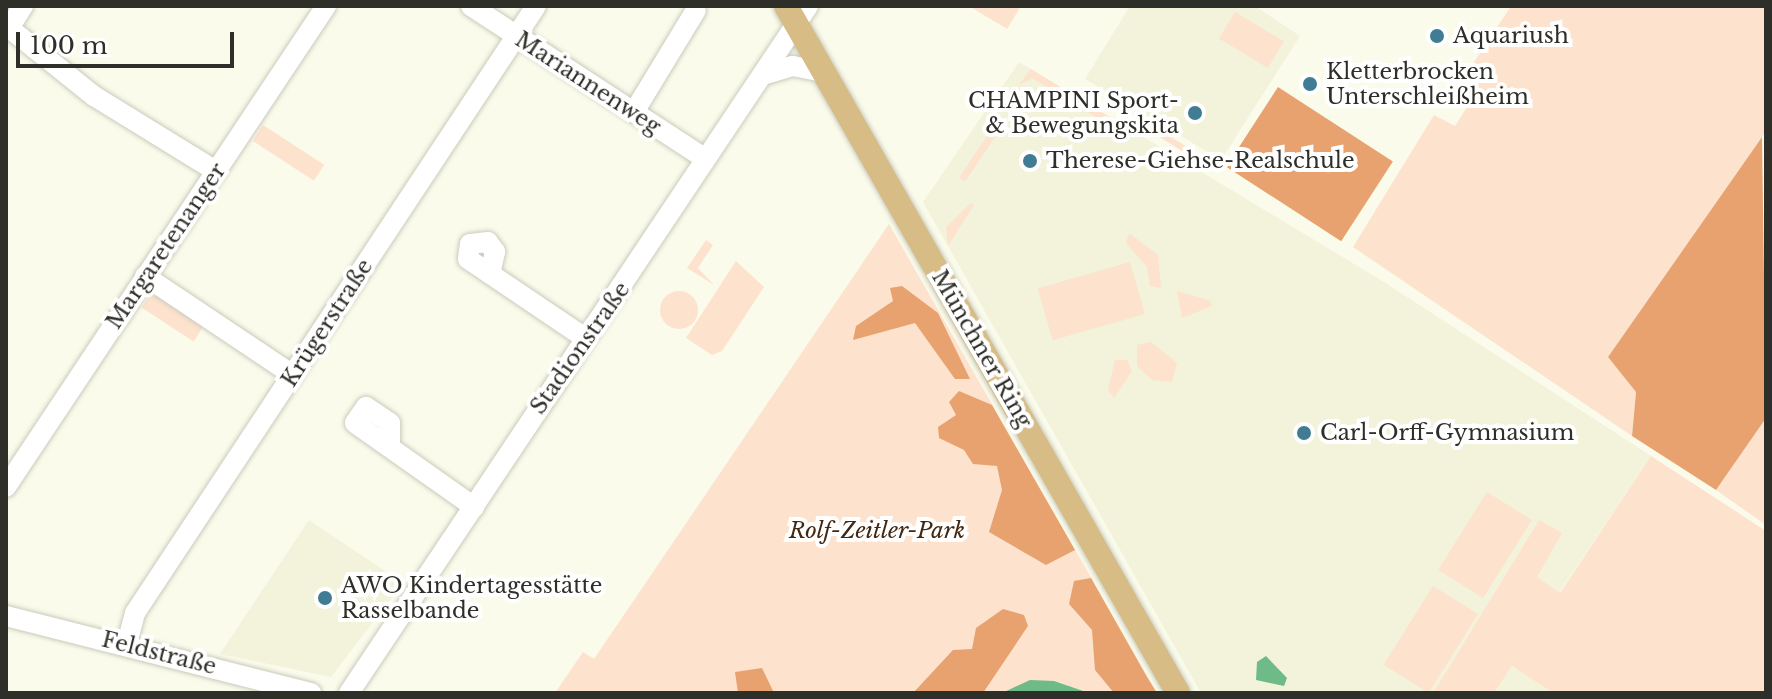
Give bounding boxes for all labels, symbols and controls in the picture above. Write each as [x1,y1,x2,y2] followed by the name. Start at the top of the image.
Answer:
[20,16,238,66] scale bar
[1453,23,1569,49] place label: Aquariush
[510,26,666,140] street label: Mariannenweg
[1428,27,1446,45] marker: Aquariush
[30,31,108,60] text: 100 m
[1326,58,1529,110] place label: Kletterbrocken Unterschleißheim
[1301,75,1319,93] marker: Kletterbrocken Unterschleißheim
[968,87,1179,138] place label: CHAMPINI Sport- & Bewegungskita
[1186,104,1204,122] marker: CHAMPINI Sport- & Bewegungskita
[1046,148,1355,174] place label: Therese-Giehse-Realschule
[1021,152,1039,170] marker: Therese-Giehse-Realschule
[101,158,231,334] street label: Margaretenanger
[276,254,378,392] street label: Krügerstraße
[926,265,1038,433] street label: Münchner Ring
[525,277,635,419] street label: Stadionstraße
[1320,420,1574,446] place label: Carl-Orff-Gymnasium
[1295,424,1313,442] marker: Carl-Orff-Gymnasium
[789,518,965,544] park label: Rolf-Zeitler-Park
[341,572,602,624] place label: AWO Kindertagesstätte Rasselbande
[316,589,334,607] marker: AWO Kindertagesstätte Rasselbande
[99,626,219,680] street label: Feldstraße

